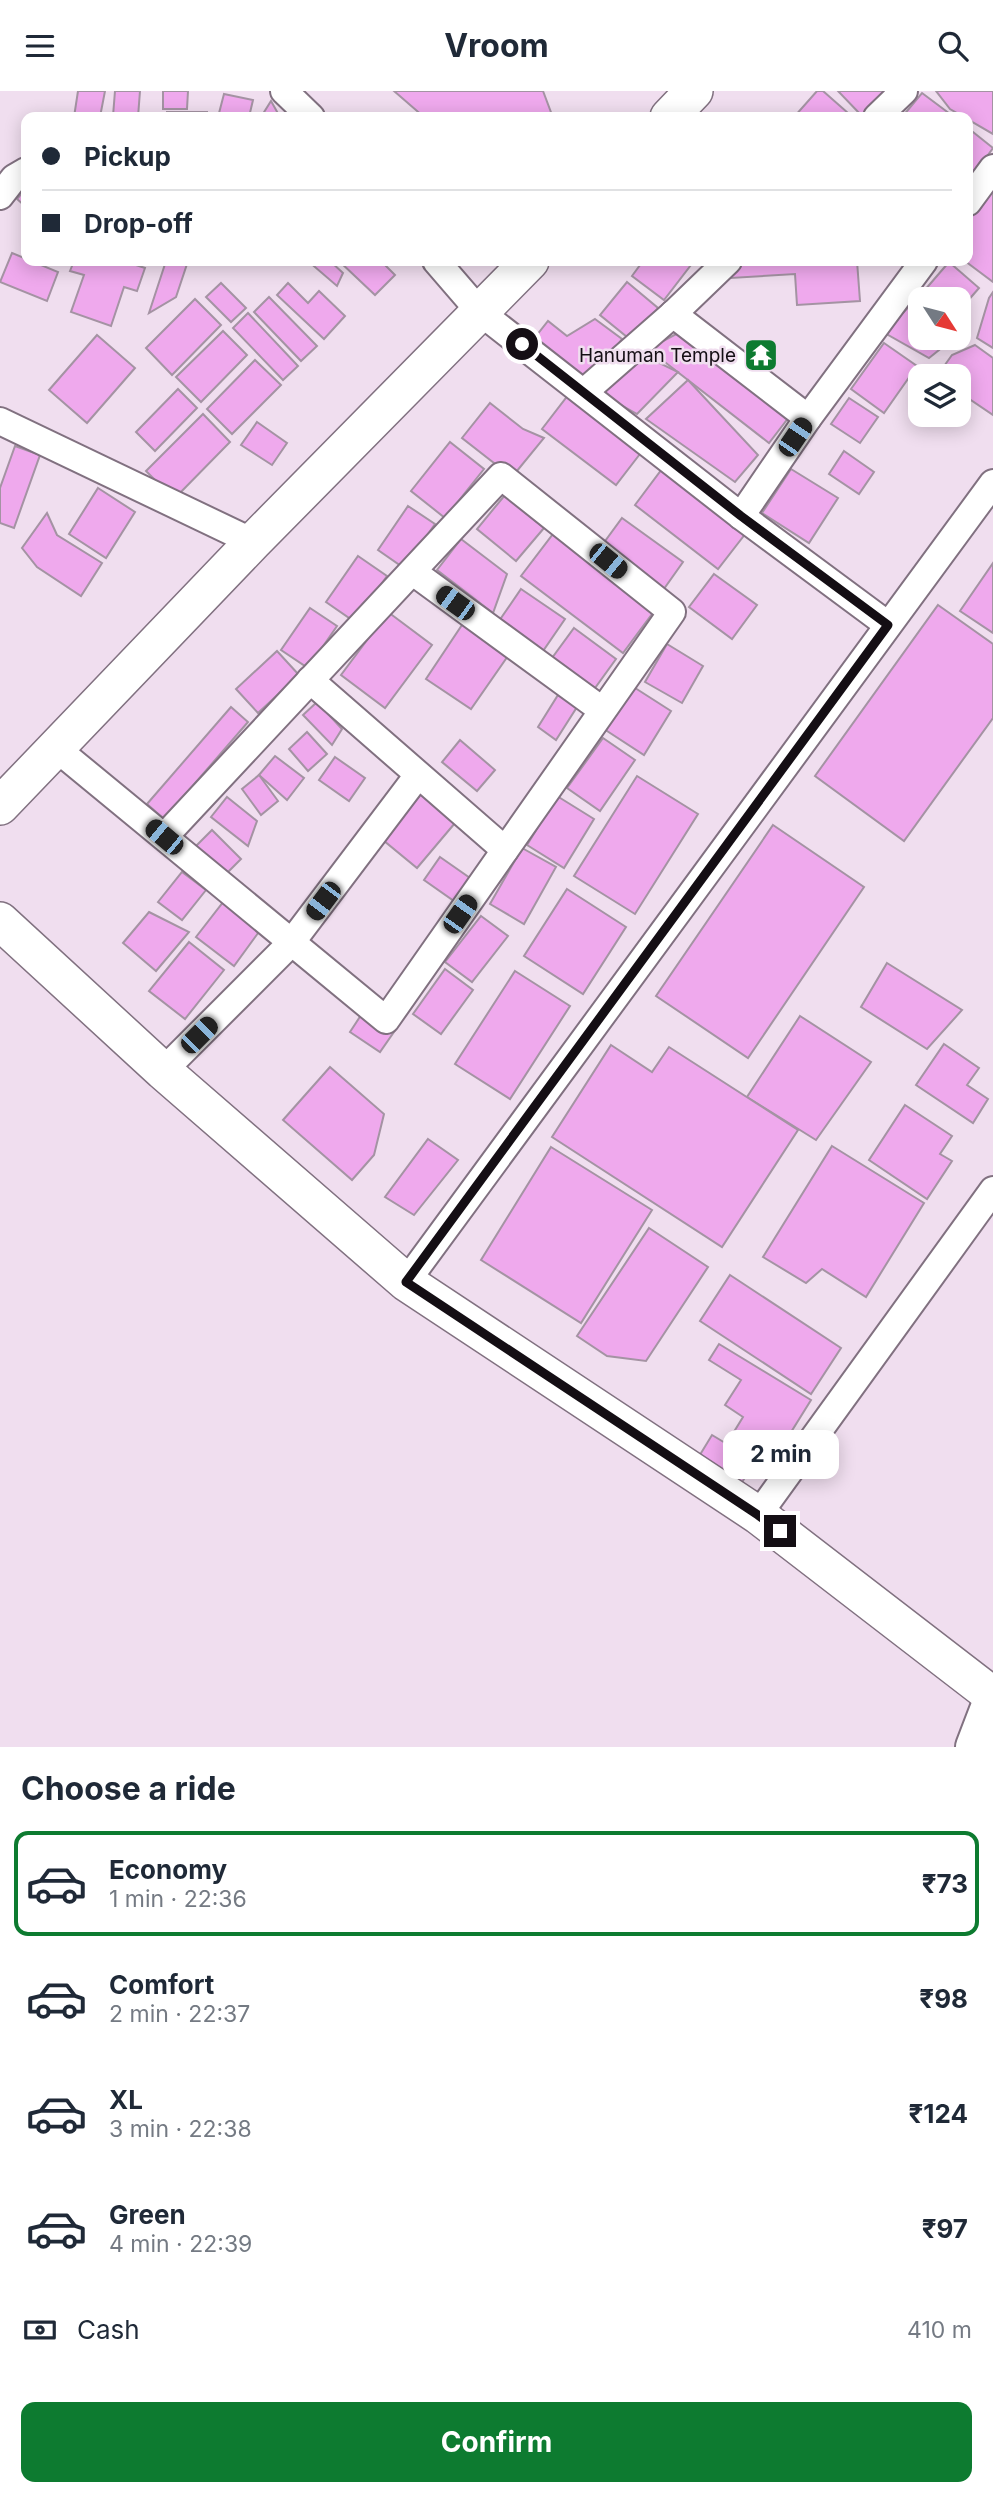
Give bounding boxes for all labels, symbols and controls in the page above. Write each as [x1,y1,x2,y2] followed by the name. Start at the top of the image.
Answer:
[444,26,549,65] text: Vroom
[21,27,59,65] icon: menu
[934,27,972,65] icon: search
[84,141,171,172] text: Pickup
[84,208,193,239] text: Drop-off
[908,287,971,350] north arrow
[908,287,971,427] map controls
[506,328,538,360] route start
[742,336,780,374] temple icon: Hanuman Temple
[579,344,736,367] place label: Hanuman Temple
[908,364,971,427] button: layers
[775,414,816,460] car
[586,540,631,582] car
[432,582,479,624] car
[142,815,187,859] car
[302,878,345,924] car
[440,891,481,937] car
[177,1013,222,1057] car
[722,1429,838,1479] callout: 2 min
[750,1440,812,1468] text: 2 min
[764,1515,796,1547] route end
[21,1769,236,1808] text: Choose a ride
[25,1852,88,1915] icon: car
[109,1854,227,1885] text: Economy
[922,1868,968,1899] text: ₹73
[109,1885,247,1913] text: 1 min · 22:36
[25,1967,88,2030] icon: car
[109,1969,214,2000] text: Comfort
[919,1983,968,2014] text: ₹98
[109,2000,250,2028] text: 2 min · 22:37
[25,2082,88,2145] icon: car
[109,2084,143,2115] text: XL
[908,2098,968,2129] text: ₹124
[109,2115,252,2143] text: 3 min · 22:38
[25,2197,88,2260] icon: car
[109,2199,186,2230] text: Green
[922,2213,968,2244] text: ₹97
[109,2230,252,2258] text: 4 min · 22:39
[21,2311,59,2349] icon: cash
[77,2314,140,2345] text: Cash
[907,2316,972,2344] text: 410 m
[21,2402,972,2482] button: Confirm

